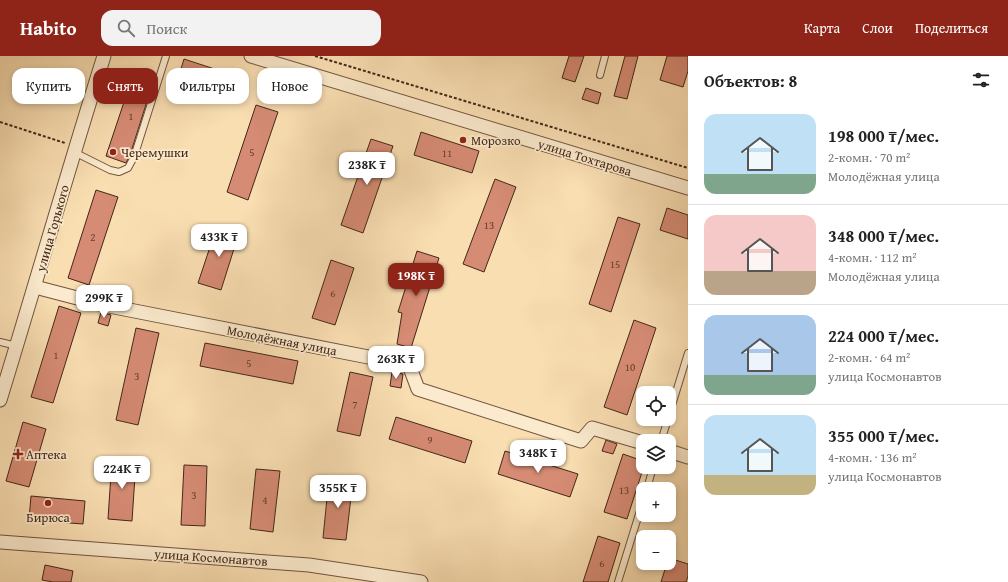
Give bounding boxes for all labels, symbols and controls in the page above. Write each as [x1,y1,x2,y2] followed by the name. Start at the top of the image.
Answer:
[101,10,381,46] search box
[20,14,77,42] text: Habito
[115,17,137,39] icon: search
[147,18,187,39] text: Поиск
[804,18,840,38] text: Карта
[862,18,893,38] text: Слои
[915,18,988,38] text: Поделиться
[12,68,85,104] chip: Купить
[93,68,158,104] chip: Снять
[166,68,249,104] chip: Фильтры
[257,68,322,104] chip: Новое
[704,68,797,93] text: Объектов: 8
[970,69,992,91] icon: filters
[128,108,134,124] house number: 1
[828,123,939,148] text: 198 000 ₸/мес.
[736,130,784,178] icon: home
[471,131,521,150] place label: Морозко
[535,134,635,181] street label: улица Тохтарова
[458,135,468,145] marker: Морозко
[121,143,189,162] place label: Черемушки
[249,144,255,160] house number: 5
[442,145,452,161] house number: 11
[108,147,118,157] marker: Черемушки
[828,148,910,167] text: 2-комн. · 70 m²
[334,152,400,186] pin: 238K ₸
[348,155,386,174] text: 238K ₸
[828,167,940,186] text: Молодёжная улица
[31,182,74,275] street label: улица Горького
[484,217,494,233] house number: 13
[828,223,939,248] text: 348 000 ₸/мес.
[186,224,252,258] pin: 433K ₸
[200,227,238,246] text: 433K ₸
[90,229,96,245] house number: 2
[736,231,784,279] icon: home
[828,248,917,267] text: 4-комн. · 112 m²
[610,256,620,272] house number: 15
[383,263,449,297] pin: 198K ₸
[397,266,435,285] text: 198K ₸
[828,267,940,286] text: Молодёжная улица
[71,285,137,319] pin: 299K ₸
[330,285,336,301] house number: 6
[85,288,123,307] text: 299K ₸
[225,321,339,361] street label: Молодёжная улица
[828,323,939,348] text: 224 000 ₸/мес.
[736,331,784,379] icon: home
[363,346,429,380] pin: 263K ₸
[53,347,59,363] house number: 1
[828,348,910,367] text: 2-комн. · 64 m²
[377,349,415,368] text: 263K ₸
[246,355,252,371] house number: 5
[625,359,635,375] house number: 10
[828,367,942,386] text: улица Космонавтов
[134,368,140,384] house number: 3
[636,386,676,570] map controls
[636,386,676,426] button: locate
[352,396,358,412] house number: 7
[828,423,939,448] text: 355 000 ₸/мес.
[736,431,784,479] icon: home
[427,432,433,448] house number: 9
[636,434,676,474] button: layers
[505,440,571,474] pin: 348K ₸
[519,443,557,462] text: 348K ₸
[26,445,67,464] place label: Аптека
[828,448,917,467] text: 4-комн. · 136 m²
[13,449,23,459] marker: Аптека
[89,456,155,490] pin: 224K ₸
[103,459,141,478] text: 224K ₸
[828,467,942,486] text: улица Космонавтов
[305,475,371,509] pin: 355K ₸
[319,478,357,497] text: 355K ₸
[619,482,629,498] house number: 13
[636,482,676,522] button: +
[191,487,197,503] house number: 3
[262,492,268,508] house number: 4
[43,498,53,508] marker: Бирюса
[26,508,71,527] place label: Бирюса
[636,530,676,570] button: −
[153,544,268,571] street label: улица Космонавтов
[599,555,605,571] house number: 6

